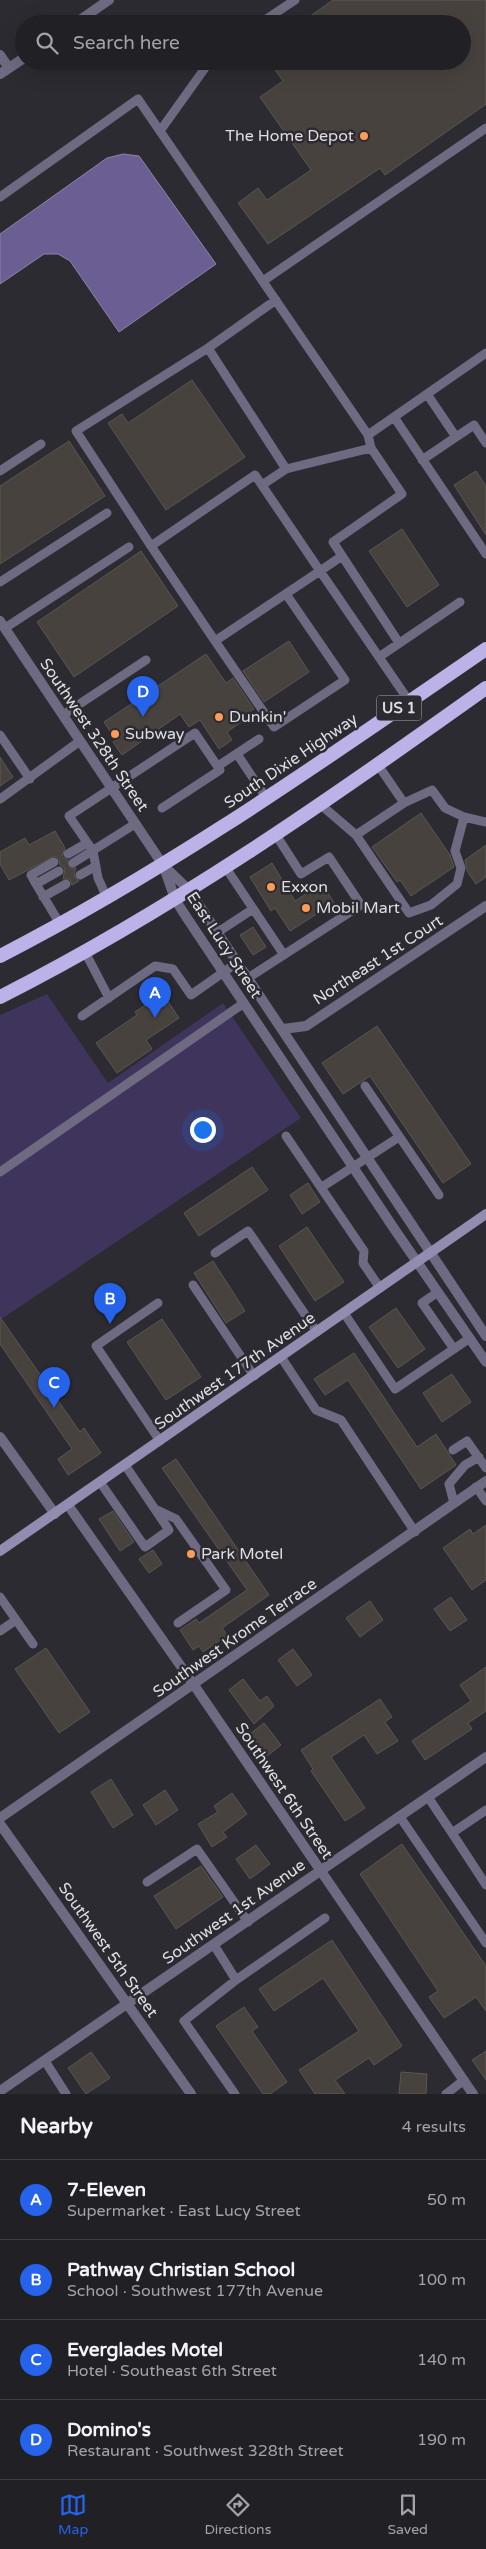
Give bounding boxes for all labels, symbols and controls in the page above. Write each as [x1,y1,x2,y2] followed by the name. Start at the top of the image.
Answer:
[15,15,471,70] search box
[33,29,61,57] icon: search
[73,32,180,54] text: Search here
[225,126,354,146] place label: The Home Depot
[358,130,370,142] marker: The Home Depot
[35,655,153,815] street label: Southwest 328th Street
[127,676,159,717] pin: D
[376,696,422,720] road number: US 1
[229,707,286,727] place label: Dunkin'
[220,709,362,813] street label: South Dixie Highway
[213,711,225,723] marker: Dunkin'
[125,724,185,744] place label: Subway
[109,728,121,740] marker: Subway
[281,877,328,897] place label: Exxon
[265,881,277,893] marker: Exxon
[182,888,266,1002] street label: East Lucy Street
[316,898,400,918] place label: Mobil Mart
[300,902,312,914] marker: Mobil Mart
[309,911,447,1009] street label: Northeast 1st Court
[139,977,171,1018] pin: A
[190,1117,216,1143] your location
[94,1283,126,1324] pin: B
[151,1308,319,1434] street label: Southwest 177th Avenue
[38,1367,70,1408] pin: C
[201,1544,283,1564] place label: Park Motel
[185,1548,197,1560] marker: Park Motel
[149,1574,321,1702] street label: Southwest Krome Terrace
[231,1719,337,1863] street label: Southwest 6th Street
[159,1855,309,1969] street label: Southwest 1st Avenue
[54,1879,162,2021] street label: Southwest 5th Street
[20,2114,93,2139] text: Nearby
[402,2117,466,2137] text: 4 results
[67,2179,146,2201] text: 7-Eleven
[30,2190,42,2210] text: A
[427,2190,466,2210] text: 50 m
[67,2201,301,2221] text: Supermarket · East Lucy Street
[67,2259,295,2281] text: Pathway Christian School
[30,2270,42,2290] text: B
[417,2270,466,2290] text: 100 m
[67,2281,323,2301] text: School · Southwest 177th Avenue
[67,2339,223,2361] text: Everglades Motel
[30,2350,42,2370] text: C
[417,2350,466,2370] text: 140 m
[67,2361,277,2381] text: Hotel · Southeast 6th Street
[67,2419,151,2441] text: Domino's
[30,2430,42,2450] text: D
[417,2430,466,2450] text: 190 m
[67,2441,344,2461] text: Restaurant · Southwest 328th Street
[58,2491,88,2538] tab: Map
[204,2491,271,2538] tab: Directions
[387,2491,428,2538] tab: Saved

